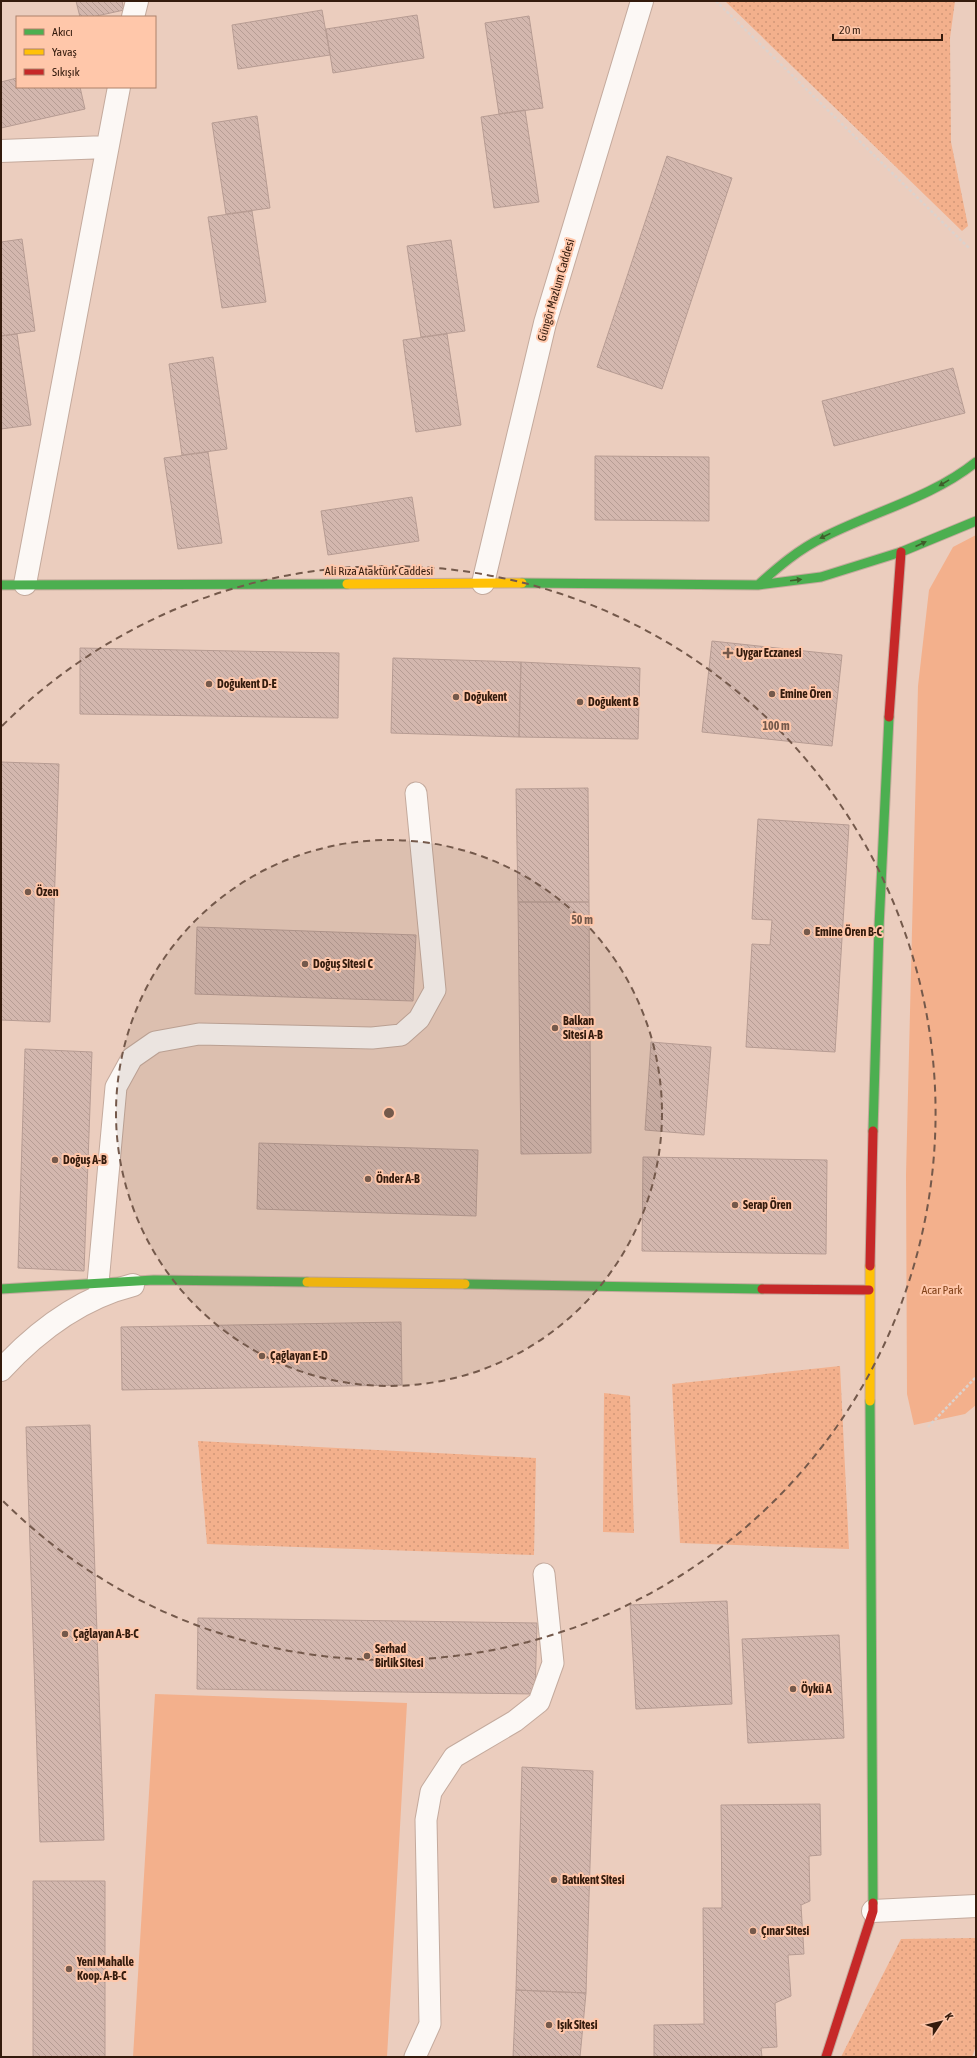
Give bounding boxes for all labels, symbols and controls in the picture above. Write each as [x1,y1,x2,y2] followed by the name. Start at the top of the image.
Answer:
[16,16,156,88] legend
[833,16,942,42] scale bar
[839,23,861,37] text: 20 m
[52,25,73,39] text: Akıcı
[52,45,77,59] text: Yavaş
[52,65,80,79] text: Sıkışık
[535,237,577,343] street label: Güngör Mazlum Caddesi
[938,480,950,487] one-way arrow
[819,533,831,539] one-way arrow
[915,541,926,547] one-way arrow
[325,564,433,578] street label: Ali Rıza Ataktürk Caddesi
[790,577,802,583] one-way arrow
[736,646,802,660] place label: Uygar Eczanesi
[723,648,733,658] marker: Uygar Eczanesi
[217,677,277,691] place label: Doğukent D-E
[204,679,214,689] marker: Doğukent D-E
[780,686,831,701] place label: Emine Ören
[767,689,777,699] marker: Emine Ören
[464,690,508,704] place label: Doğukent
[451,692,461,702] marker: Doğukent
[588,695,639,709] place label: Doğukent B
[575,697,585,707] marker: Doğukent B
[762,719,790,733] text: 100 m
[36,884,59,899] place label: Özen
[23,887,33,897] marker: Özen
[571,913,593,927] text: 50 m
[815,924,883,939] place label: Emine Ören B-C
[802,927,812,937] marker: Emine Ören B-C
[313,957,373,971] place label: Doğuş Sitesi C
[300,959,310,969] marker: Doğuş Sitesi C
[563,1014,603,1042] place label: Balkan Sitesi A-B
[550,1023,560,1033] marker: Balkan Sitesi A-B
[382,1106,396,1120] centre of rings
[63,1153,107,1167] place label: Doğuş A-B
[50,1155,60,1165] marker: Doğuş A-B
[376,1171,420,1186] place label: Önder A-B
[363,1174,373,1184] marker: Önder A-B
[743,1197,792,1212] place label: Serap Ören
[730,1200,740,1210] marker: Serap Ören
[921,1283,963,1297] park label: Acar Park
[270,1349,328,1363] place label: Çağlayan E-D
[257,1351,267,1361] marker: Çağlayan E-D
[73,1627,139,1641] place label: Çağlayan A-B-C
[60,1629,70,1639] marker: Çağlayan A-B-C
[375,1642,424,1670] place label: Serhad Birlik Sitesi
[362,1651,372,1661] marker: Serhad Birlik Sitesi
[801,1681,832,1696] place label: Öykü A
[788,1684,798,1694] marker: Öykü A
[562,1873,625,1887] place label: Batıkent Sitesi
[549,1875,559,1885] marker: Batıkent Sitesi
[761,1924,810,1938] place label: Çınar Sitesi
[748,1926,758,1936] marker: Çınar Sitesi
[76,1955,135,1983] place label: Yeni Mahalle Koop. A-B-C
[64,1964,74,1974] marker: Yeni Mahalle Koop. A-B-C
[921,2002,961,2042] north arrow
[943,2011,956,2022] text: K
[557,2018,598,2032] place label: Işık Sitesi
[544,2020,554,2030] marker: Işık Sitesi

